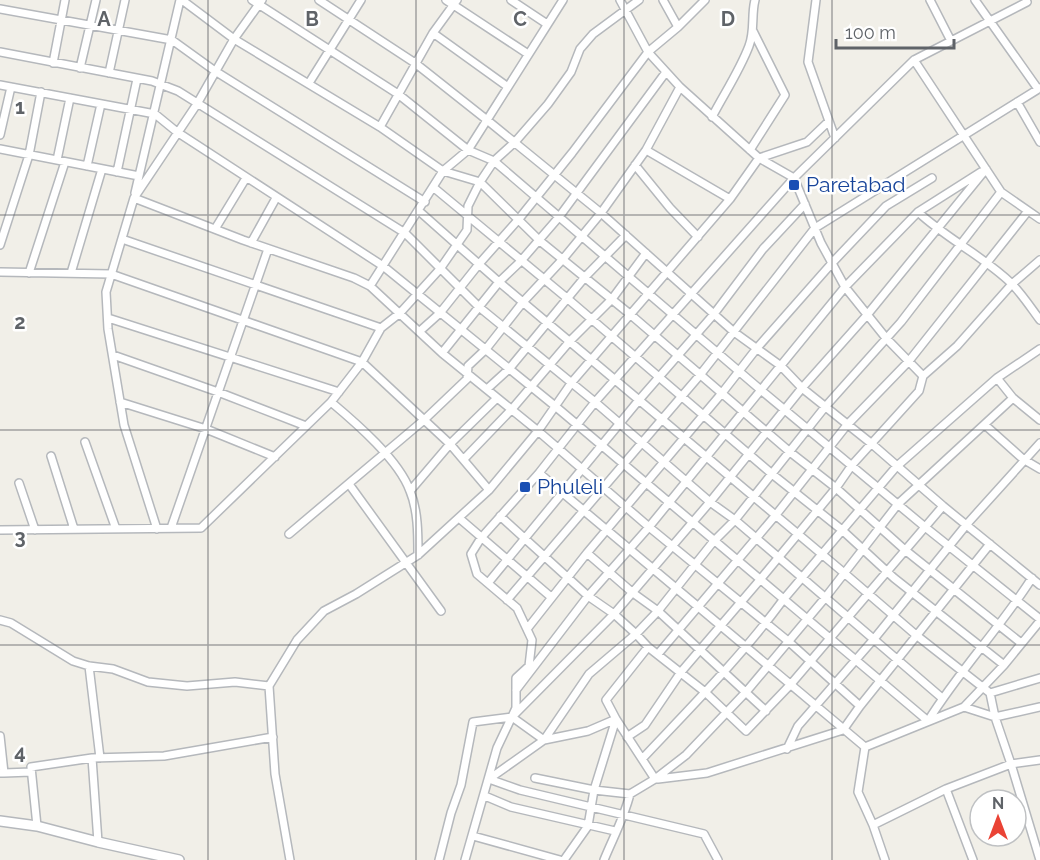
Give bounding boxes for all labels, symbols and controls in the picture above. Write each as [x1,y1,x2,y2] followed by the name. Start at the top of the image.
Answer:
[97,7,111,31] text: A
[305,7,319,31] text: B
[513,7,527,31] text: C
[721,7,735,31] text: D
[836,12,954,50] scale bar
[845,22,896,43] text: 100 m
[15,95,25,119] text: 1
[806,172,906,197] place label: Paretabad
[787,178,801,192] marker: Paretabad
[14,310,26,334] text: 2
[537,474,603,499] place label: Phuleli
[518,480,532,494] marker: Phuleli
[14,525,26,549] text: 3
[14,740,26,764] text: 4
[968,788,1028,848] north arrow
[992,794,1004,813] text: N

